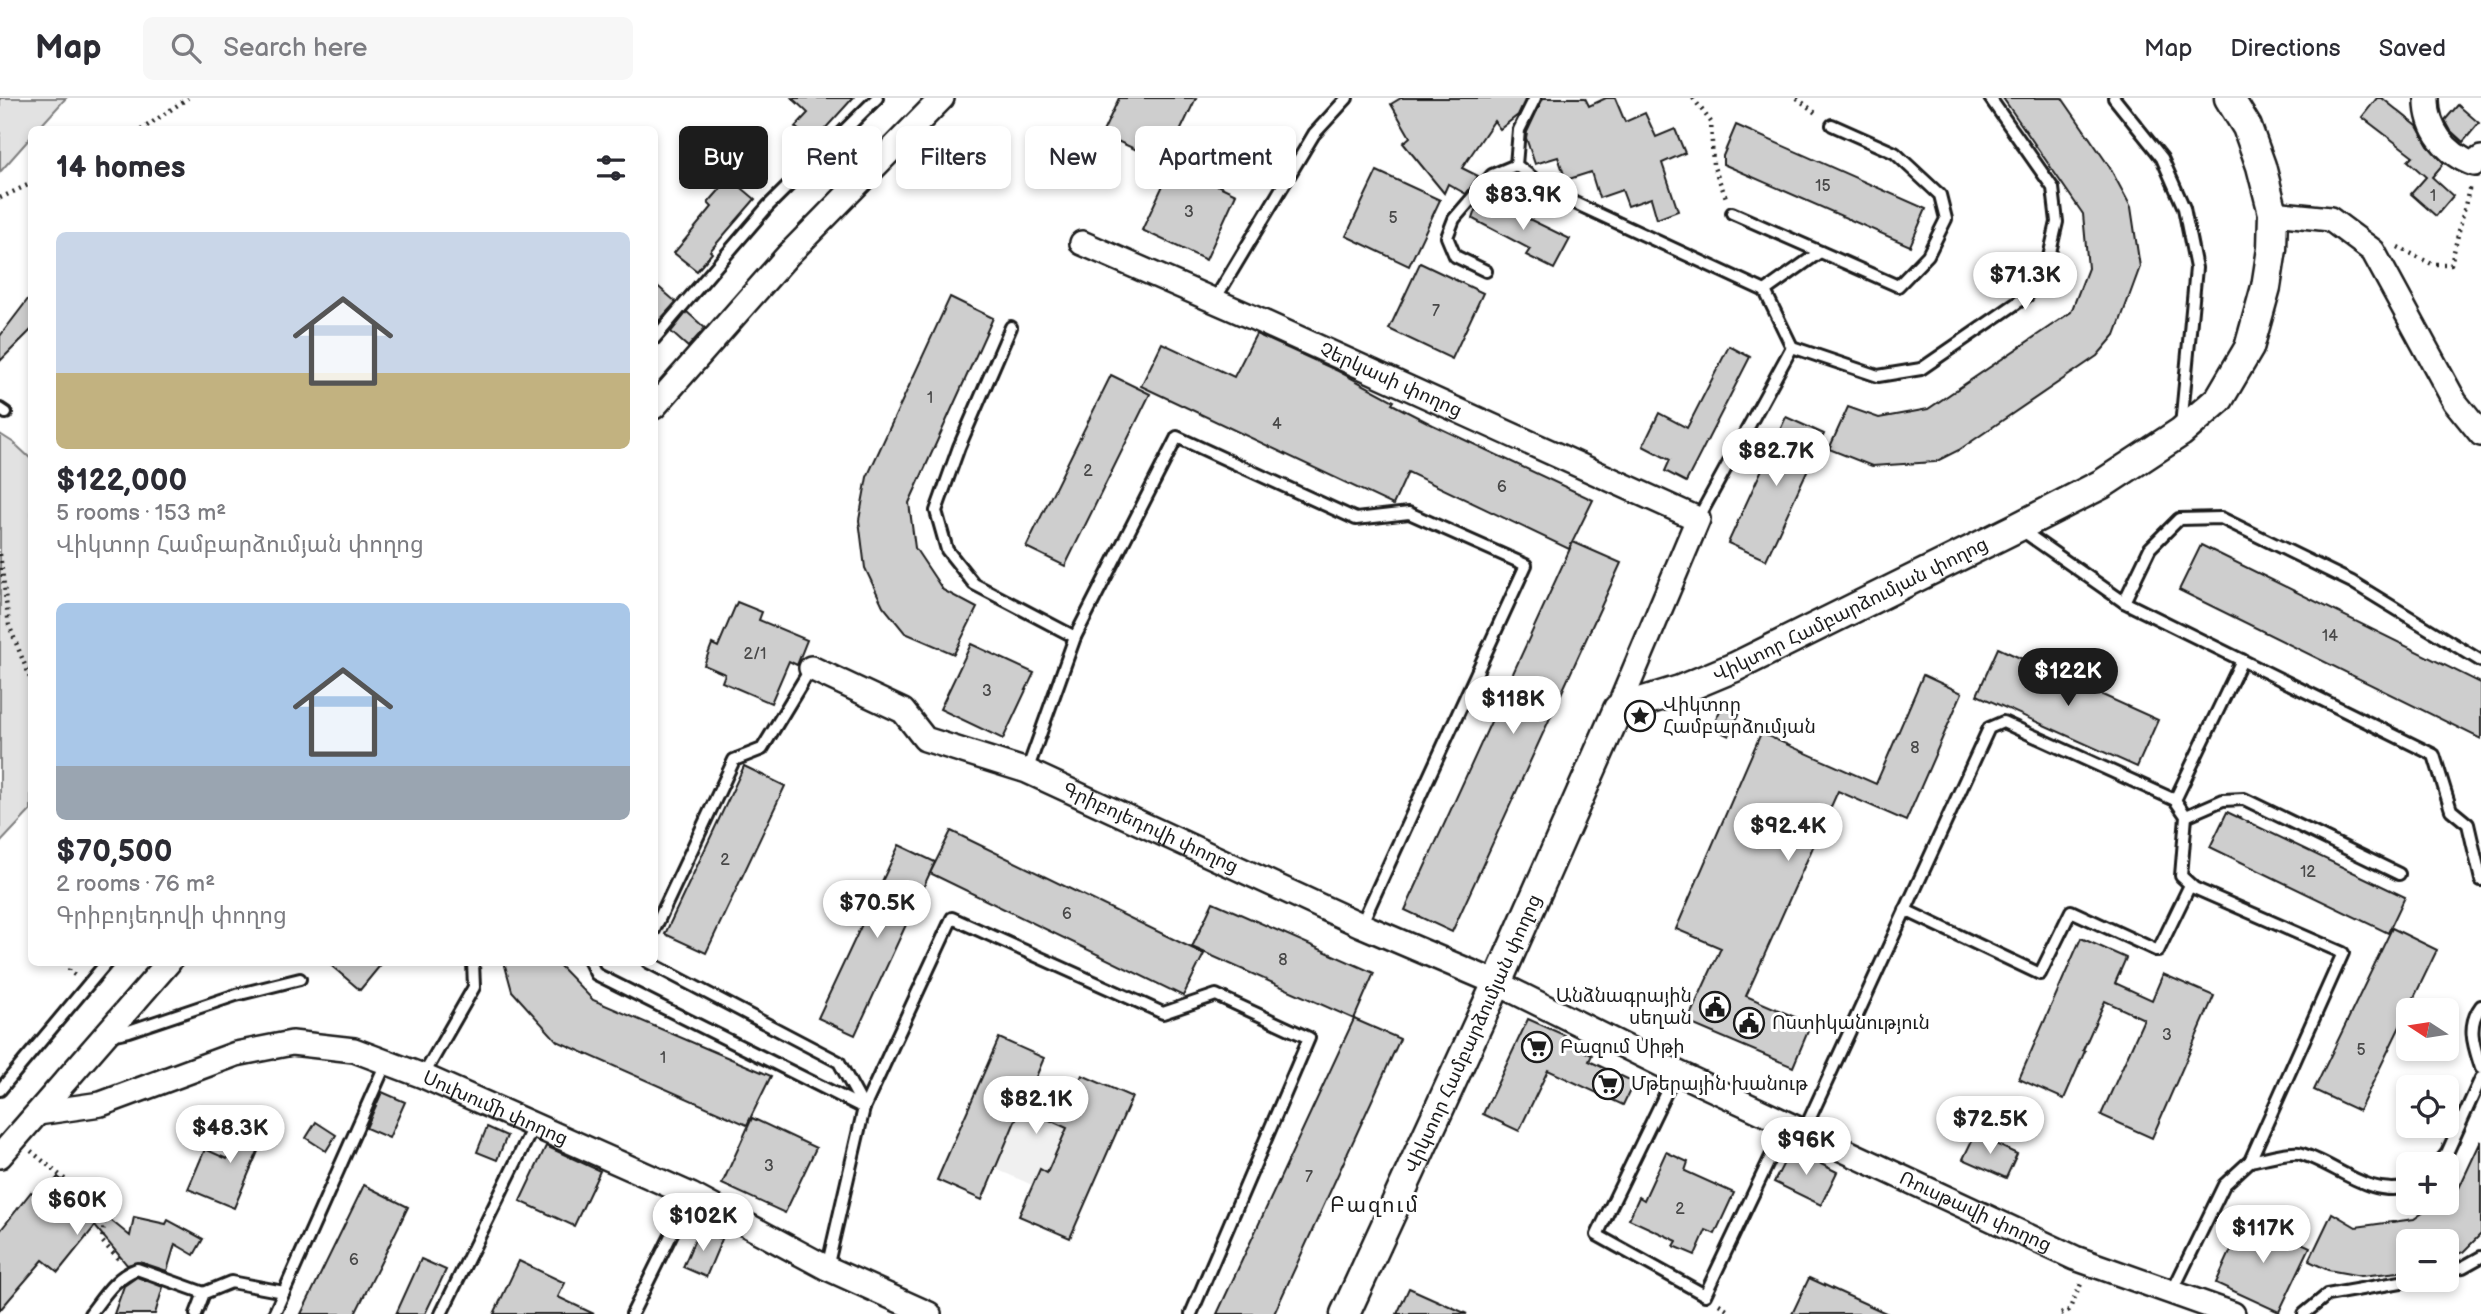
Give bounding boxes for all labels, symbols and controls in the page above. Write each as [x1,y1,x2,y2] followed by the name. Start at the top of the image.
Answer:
[143,17,633,80] search box
[35,28,101,68] text: Map
[167,29,205,67] icon: search
[223,33,367,64] text: Search here
[2144,34,2192,63] text: Map
[2230,34,2341,63] text: Directions
[2379,34,2446,63] text: Saved
[679,126,768,189] chip: Buy
[782,126,882,189] chip: Rent
[896,126,1011,189] chip: Filters
[1025,126,1121,189] chip: New
[1135,126,1296,189] chip: Apartment
[592,149,630,187] icon: filters
[56,150,185,186] text: 14 homes
[1466,172,1580,232] pin: $83.9K
[1815,177,1831,196] house number: 15
[1485,181,1561,209] text: $83.9K
[2430,187,2436,206] house number: 1
[1184,203,1194,222] house number: 3
[1388,209,1398,228] house number: 5
[1968,252,2082,312] pin: $71.3K
[1989,261,2061,289] text: $71.3K
[280,278,406,404] icon: home
[1432,302,1440,321] house number: 7
[1316,338,1466,422] street label: Չերկասի փողոց
[927,389,933,408] house number: 1
[1272,415,1282,434] house number: 4
[1719,428,1833,488] pin: $82.7K
[1738,437,1814,465] text: $82.7K
[1083,462,1093,481] house number: 2
[56,463,187,499] text: $122,000
[1497,478,1507,497] house number: 6
[56,499,226,527] text: 5 rooms · 153 m²
[56,531,424,559] text: Վիկտոր Համբարձումյան փողոց
[1709,532,1992,687] street label: Վիկտոր Համբարձումյան փողոց
[2322,627,2338,646] house number: 14
[744,645,766,664] house number: 2/1
[2019,648,2117,708] pin: $122K
[280,649,406,775] icon: home
[2034,657,2102,685] text: $122K
[1464,676,1562,736] pin: $118K
[982,682,992,701] house number: 3
[1481,685,1545,713] text: $118K
[1663,694,1816,739] place label: Վիկտոր Համբարձումյան
[1623,699,1657,733] place icon: Վիկտոր Համբարձումյան
[1910,739,1920,758] house number: 8
[1059,778,1242,878] street label: Գրիբոյեդովի փողոց
[1731,804,1845,863] pin: $92.4K
[1750,812,1826,840] text: $92.4K
[56,834,172,870] text: $70,500
[720,851,730,870] house number: 2
[2300,863,2316,882] house number: 12
[56,870,215,898] text: 2 rooms · 76 m²
[820,880,934,940] pin: $70.5K
[839,889,915,917] text: $70.5K
[1400,891,1546,1177] street label: Վիկտոր Համբարձումյան փողոց
[56,902,287,930] text: Գրիբոյեդովի փողոց
[1062,905,1072,924] house number: 6
[1278,951,1288,970] house number: 8
[1556,985,1692,1030] place label: Անձնագրային սեղան
[1698,990,1732,1024] public building icon: Անձնագրային սեղան
[2396,998,2459,1060] north arrow
[2396,998,2459,1292] map controls
[1732,1006,1766,1040] public building icon: Ոստիկանություն
[1772,1012,1930,1035] place label: Ոստիկանություն
[2162,1026,2172,1045] house number: 3
[1520,1030,1554,1064] supermarket icon: Բազում Սիթի
[1560,1036,1685,1059] place label: Բազում Սիթի
[2356,1041,2366,1060] house number: 5
[660,1049,666,1068] house number: 1
[419,1066,572,1150] street label: Սուխումի փողոց
[1591,1067,1625,1101] supermarket icon: Մթերային խանութ
[1631,1073,1808,1096] place label: Մթերային խանութ
[2396,1075,2459,1138] button: locate
[979,1076,1093,1136] pin: $82.1K
[999,1085,1073,1113] text: $82.1K
[1933,1096,2047,1156] pin: $72.5K
[173,1105,287,1165] pin: $48.3K
[1952,1105,2028,1133] text: $72.5K
[192,1114,268,1142] text: $48.3K
[1765,1118,1847,1177] pin: $96K
[1777,1126,1835,1154] text: $96K
[2396,1152,2459,1215] button: +
[764,1157,774,1176] house number: 3
[1896,1166,2055,1257] street label: Ռուսթավի փողոց
[1305,1168,1313,1187] house number: 7
[36,1178,118,1237] pin: $60K
[47,1186,107,1214] text: $60K
[1330,1193,1420,1218] district label: Բազում
[654,1194,752,1253] pin: $102K
[1675,1200,1685,1219] house number: 2
[669,1202,737,1230] text: $102K
[2214,1206,2312,1265] pin: $117K
[2232,1214,2294,1242] text: $117K
[2396,1229,2459,1292] button: −
[349,1251,359,1270] house number: 6

